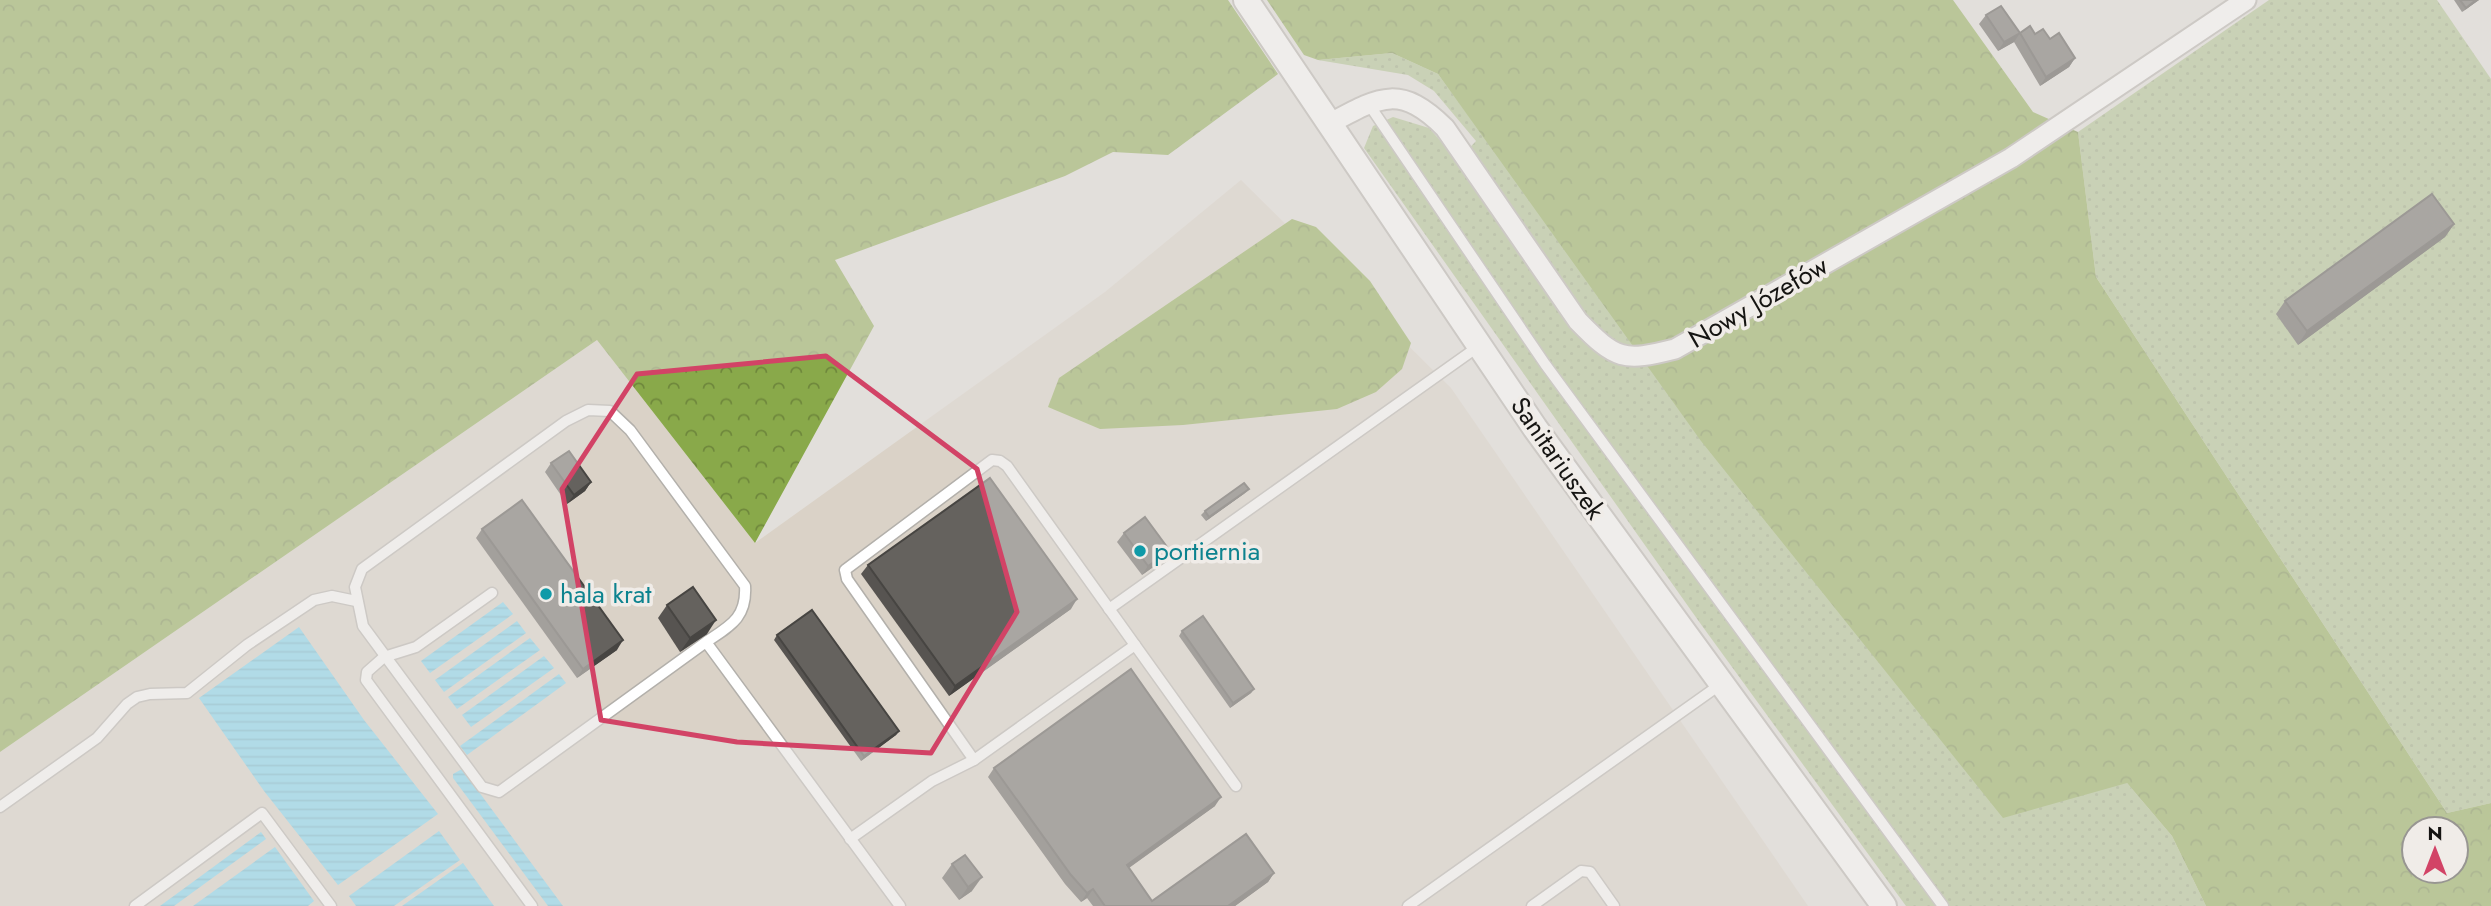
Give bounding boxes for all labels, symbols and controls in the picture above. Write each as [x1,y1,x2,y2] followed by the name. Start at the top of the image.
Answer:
[1681,246,1835,357] street label: Nowy Józefów
[1502,389,1615,528] street label: Sanitariuszek
[1154,532,1260,570] place label: portiernia
[1132,543,1148,559] marker: portiernia
[560,575,652,613] place label: hala krat
[538,586,554,602] marker: hala krat
[2400,815,2470,885] north arrow
[2427,820,2443,847] text: N

